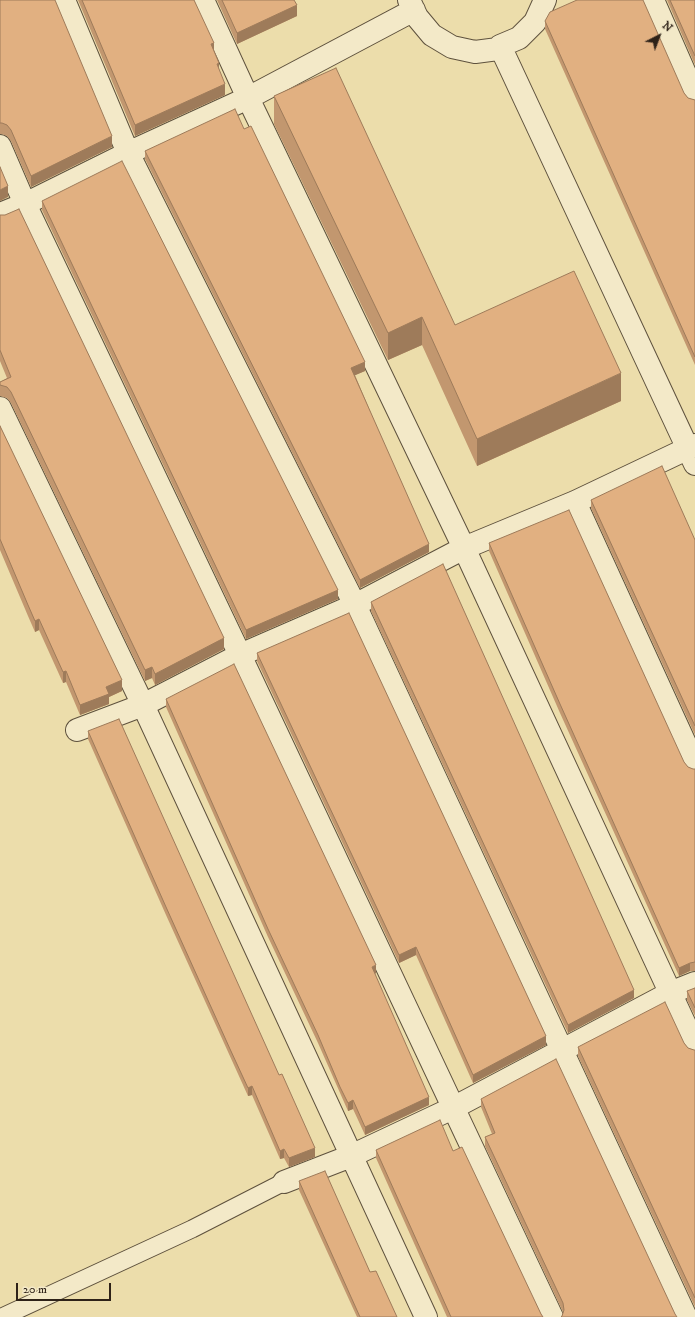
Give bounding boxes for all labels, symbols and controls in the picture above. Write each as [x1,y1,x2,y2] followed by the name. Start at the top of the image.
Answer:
[639,16,679,56] north arrow
[659,19,675,35] text: N
[18,1275,113,1301] scale bar
[23,1282,47,1297] text: 20 m

